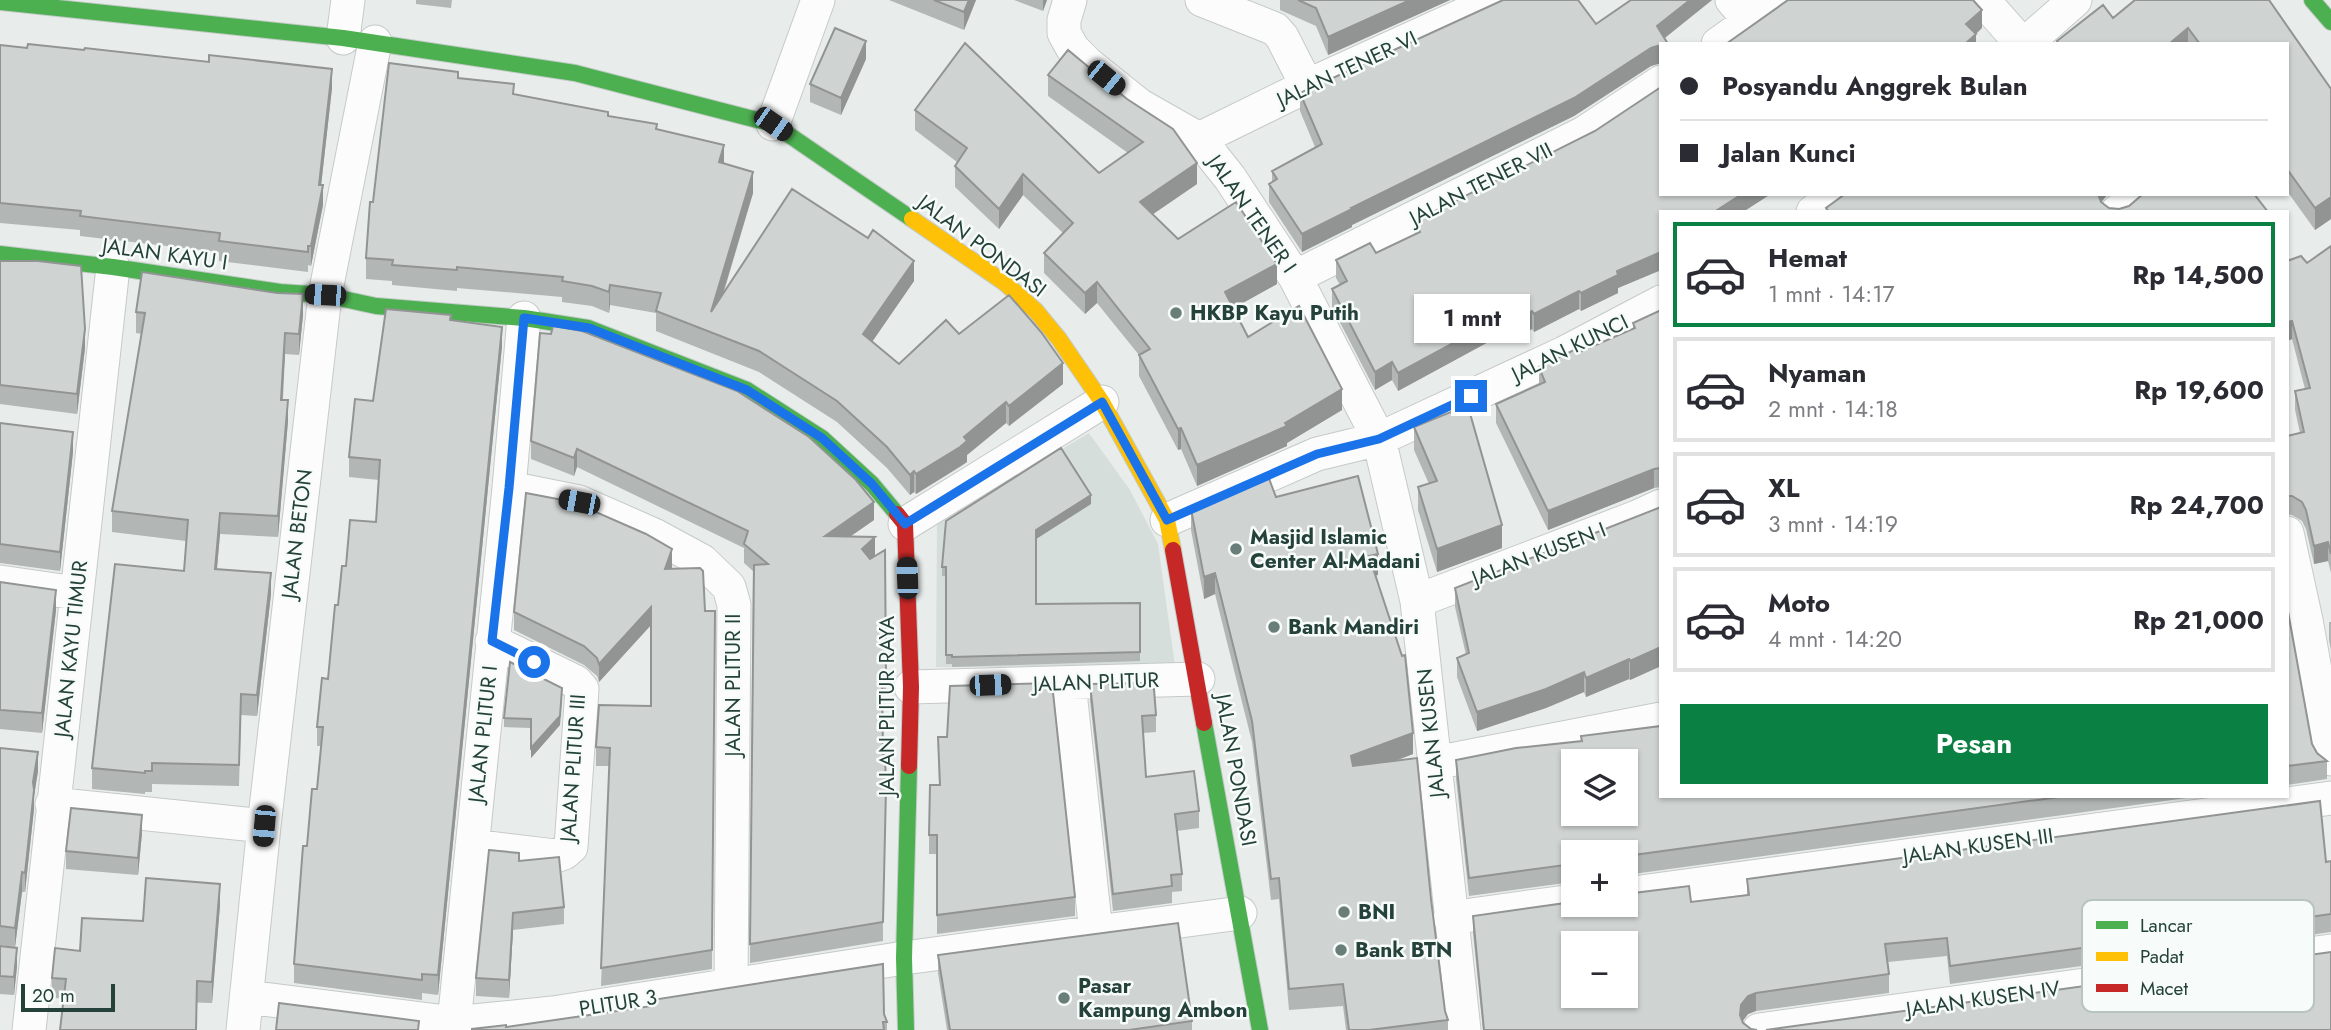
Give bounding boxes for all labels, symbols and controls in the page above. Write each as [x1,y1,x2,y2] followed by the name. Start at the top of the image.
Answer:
[1269,23,1422,116] street label: JALAN TENER VI
[1084,57,1129,99] car
[1722,67,2028,105] text: Posyandu Anggrek Bulan
[750,103,797,145] car
[1722,134,1856,172] text: Jalan Kunci
[1402,135,1558,234] street label: JALAN TENER VII
[1198,147,1304,279] street label: JALAN TENER I
[909,186,1053,304] street label: JALAN PONDASI
[98,230,229,278] street label: JALAN KAYU I
[1768,239,1847,277] text: Hemat
[1684,243,1747,306] icon: car
[2132,256,2264,294] text: Rp 14,500
[1768,277,1895,311] text: 1 mnt · 14:17
[304,283,347,307] car
[1413,294,1529,344] callout: 1 mnt
[1190,298,1359,328] place label: HKBP Kayu Putih
[1443,301,1501,335] text: 1 mnt
[1168,305,1184,321] marker: HKBP Kayu Putih
[1504,307,1633,390] street label: JALAN KUNCI
[1768,354,1867,392] text: Nyaman
[1684,358,1747,421] icon: car
[2134,371,2264,409] text: Rp 19,600
[1455,380,1487,412] route end
[1768,392,1898,426] text: 2 mnt · 14:18
[274,468,320,603] street label: JALAN BETON
[1768,469,1800,507] text: XL
[1684,473,1747,536] icon: car
[2130,486,2264,524] text: Rp 24,700
[557,488,602,516] car
[1768,507,1898,541] text: 3 mnt · 14:19
[1465,515,1610,594] street label: JALAN KUSEN I
[1250,522,1420,576] place label: Masjid Islamic Center Al-Madani
[1228,541,1244,557] marker: Masjid Islamic Center Al-Madani
[896,557,919,599] car
[46,559,95,742] street label: JALAN KAYU TIMUR
[1768,584,1830,622] text: Moto
[1684,588,1747,651] icon: car
[2133,601,2264,639] text: Rp 21,000
[1288,612,1419,642] place label: Bank Mandiri
[718,614,748,759] street label: JALAN PLITUR II
[872,616,902,799] street label: JALAN PLITUR RAYA
[1266,619,1282,635] marker: Bank Mandiri
[1768,622,1902,656] text: 4 mnt · 14:20
[518,646,550,678] route start
[461,664,505,807] street label: JALAN PLITUR I
[1029,665,1160,699] street label: JALAN PLITUR
[1409,667,1453,802] street label: JALAN KUSEN
[969,674,1012,696] car
[1207,689,1264,848] street label: JALAN PONDASI
[553,693,593,846] street label: JALAN PLITUR III
[1680,704,2268,784] button: Pesan
[1561,749,1638,1008] map controls
[1561,749,1638,826] button: layers
[252,804,277,848] car
[1898,821,2055,872] street label: JALAN KUSEN III
[1561,840,1638,917] button: +
[1358,897,1395,927] place label: BNI
[2082,900,2314,1012] legend
[1336,904,1352,920] marker: BNI
[2140,912,2193,939] text: Lancar
[1561,931,1638,1008] button: −
[1355,935,1453,965] place label: Bank BTN
[1333,942,1349,958] marker: Bank BTN
[2140,943,2184,970] text: Padat
[1078,971,1248,1025] place label: Pasar Kampung Ambon
[1901,973,2062,1025] street label: JALAN KUSEN IV
[2140,975,2188,1002] text: Macet
[21,981,116,1013] scale bar
[32,982,75,1009] text: 20 m
[577,982,659,1024] street label: PLITUR 3
[1056,990,1072,1006] marker: Pasar Kampung Ambon

